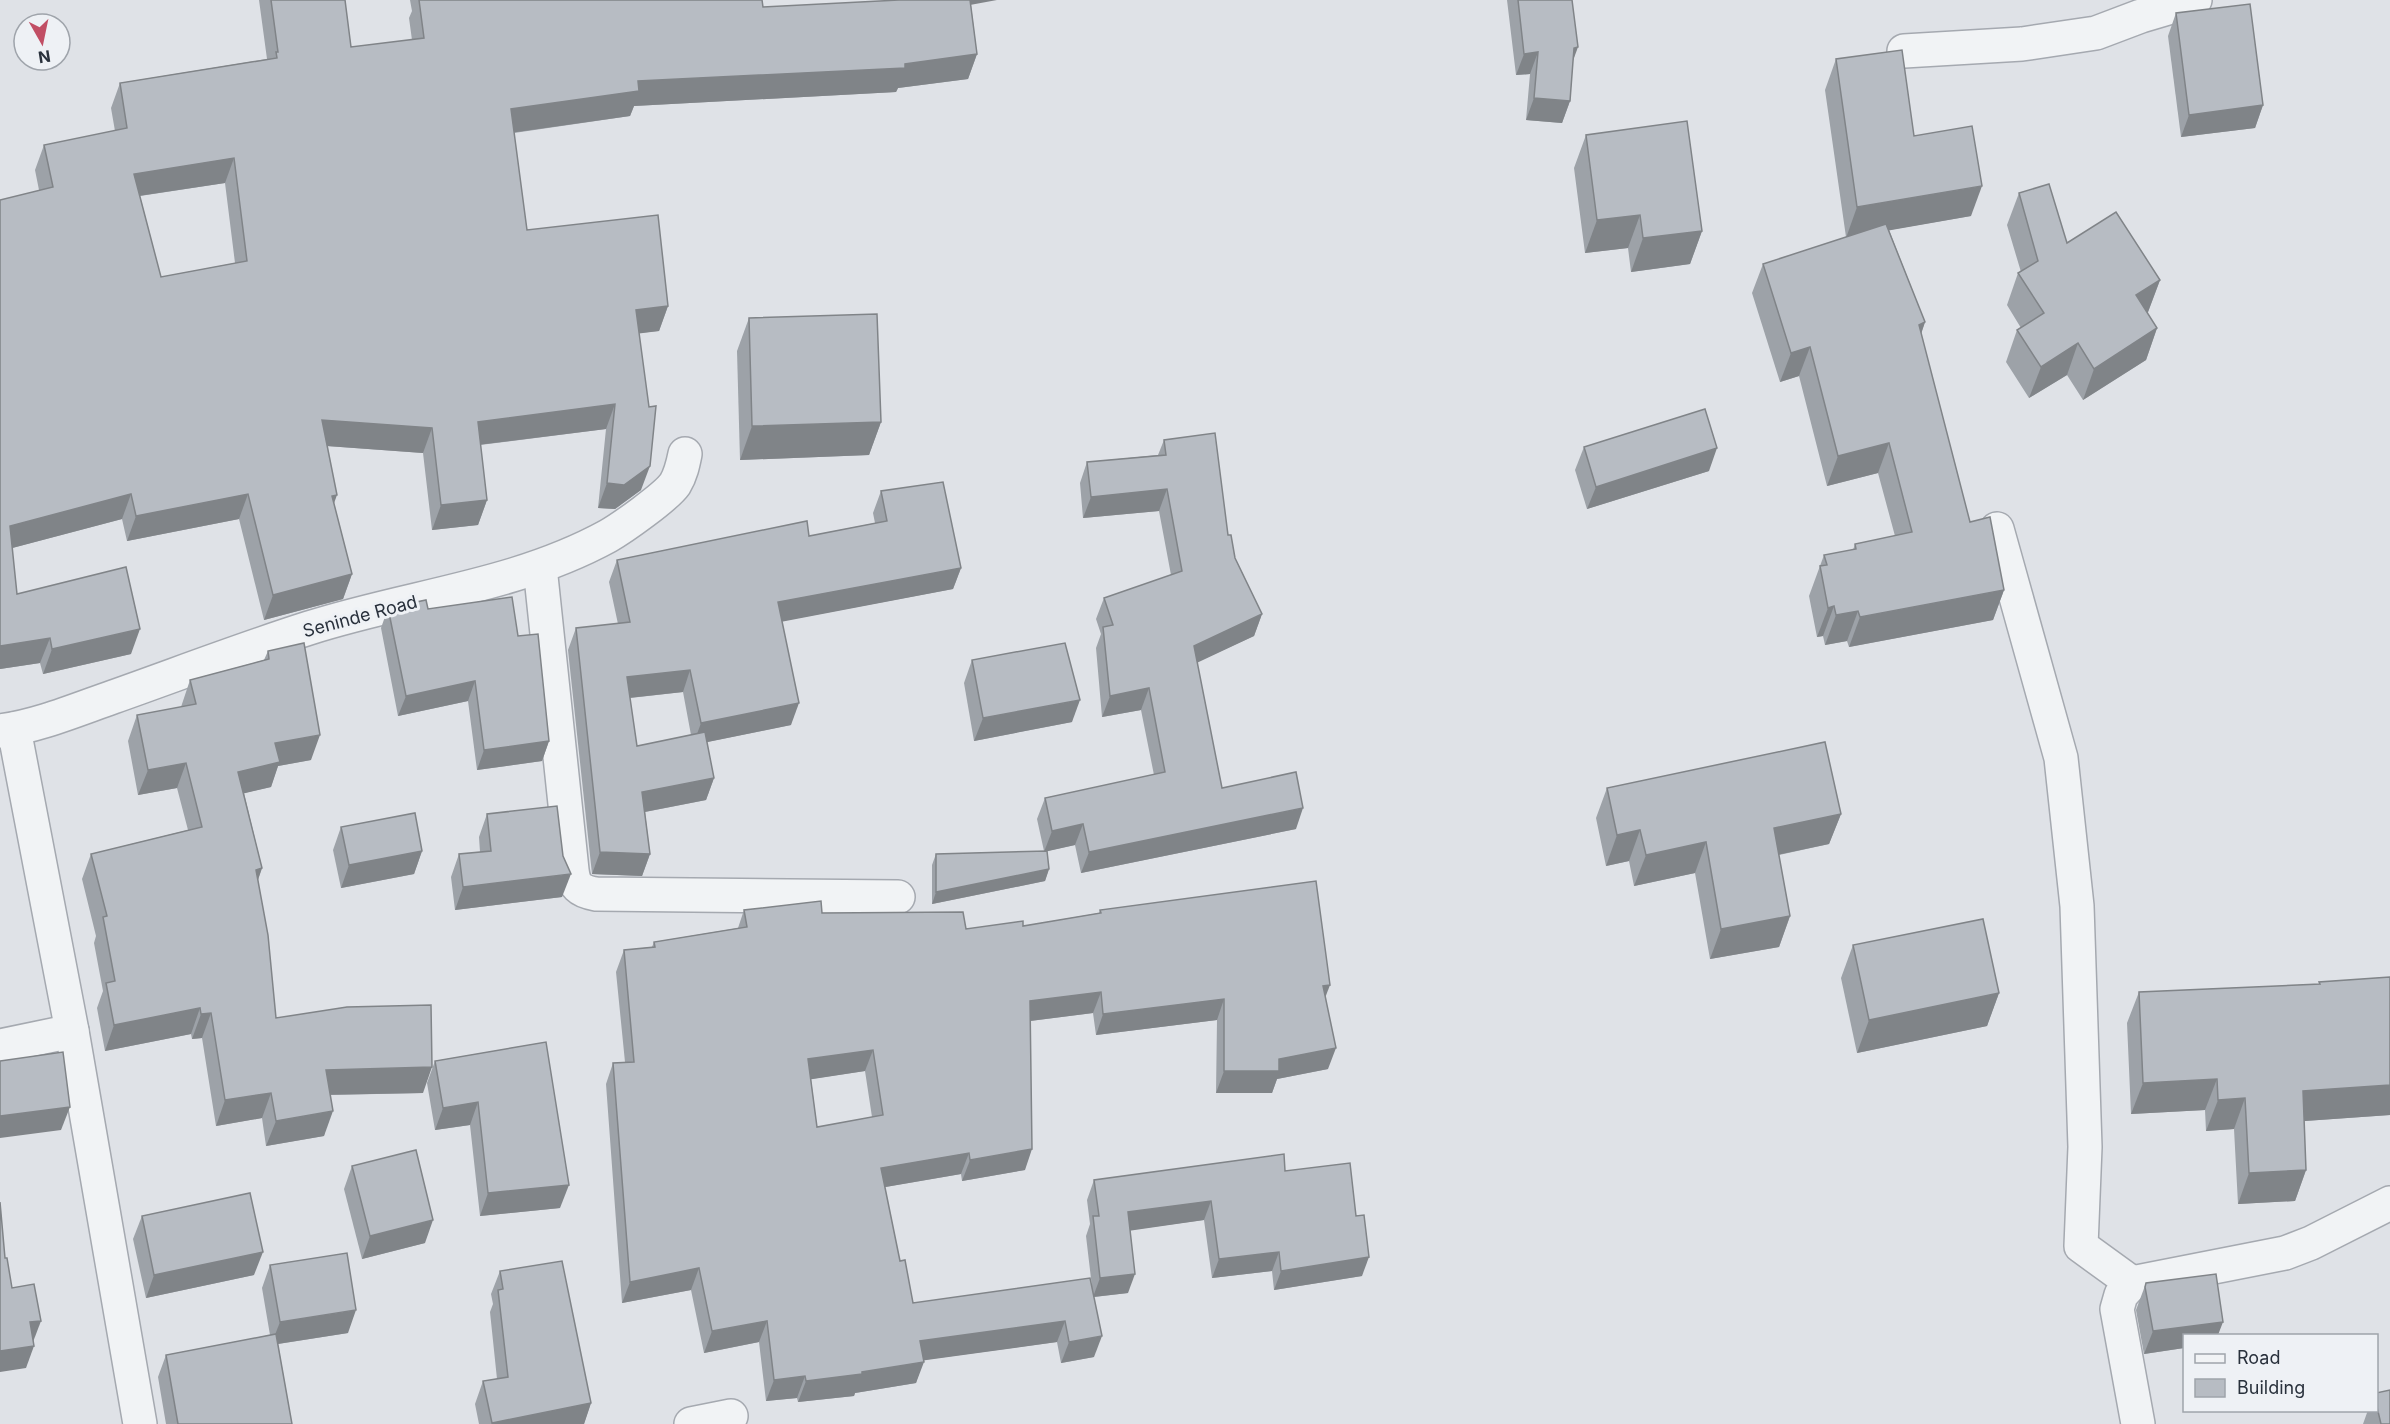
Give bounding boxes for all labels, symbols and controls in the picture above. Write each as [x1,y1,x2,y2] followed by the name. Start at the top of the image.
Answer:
[12,12,72,72] north arrow
[37,46,52,68] text: N
[300,591,420,641] street label: Seninde Road
[2183,1334,2378,1412] legend
[2237,1347,2280,1368] text: Road
[2237,1377,2305,1398] text: Building

